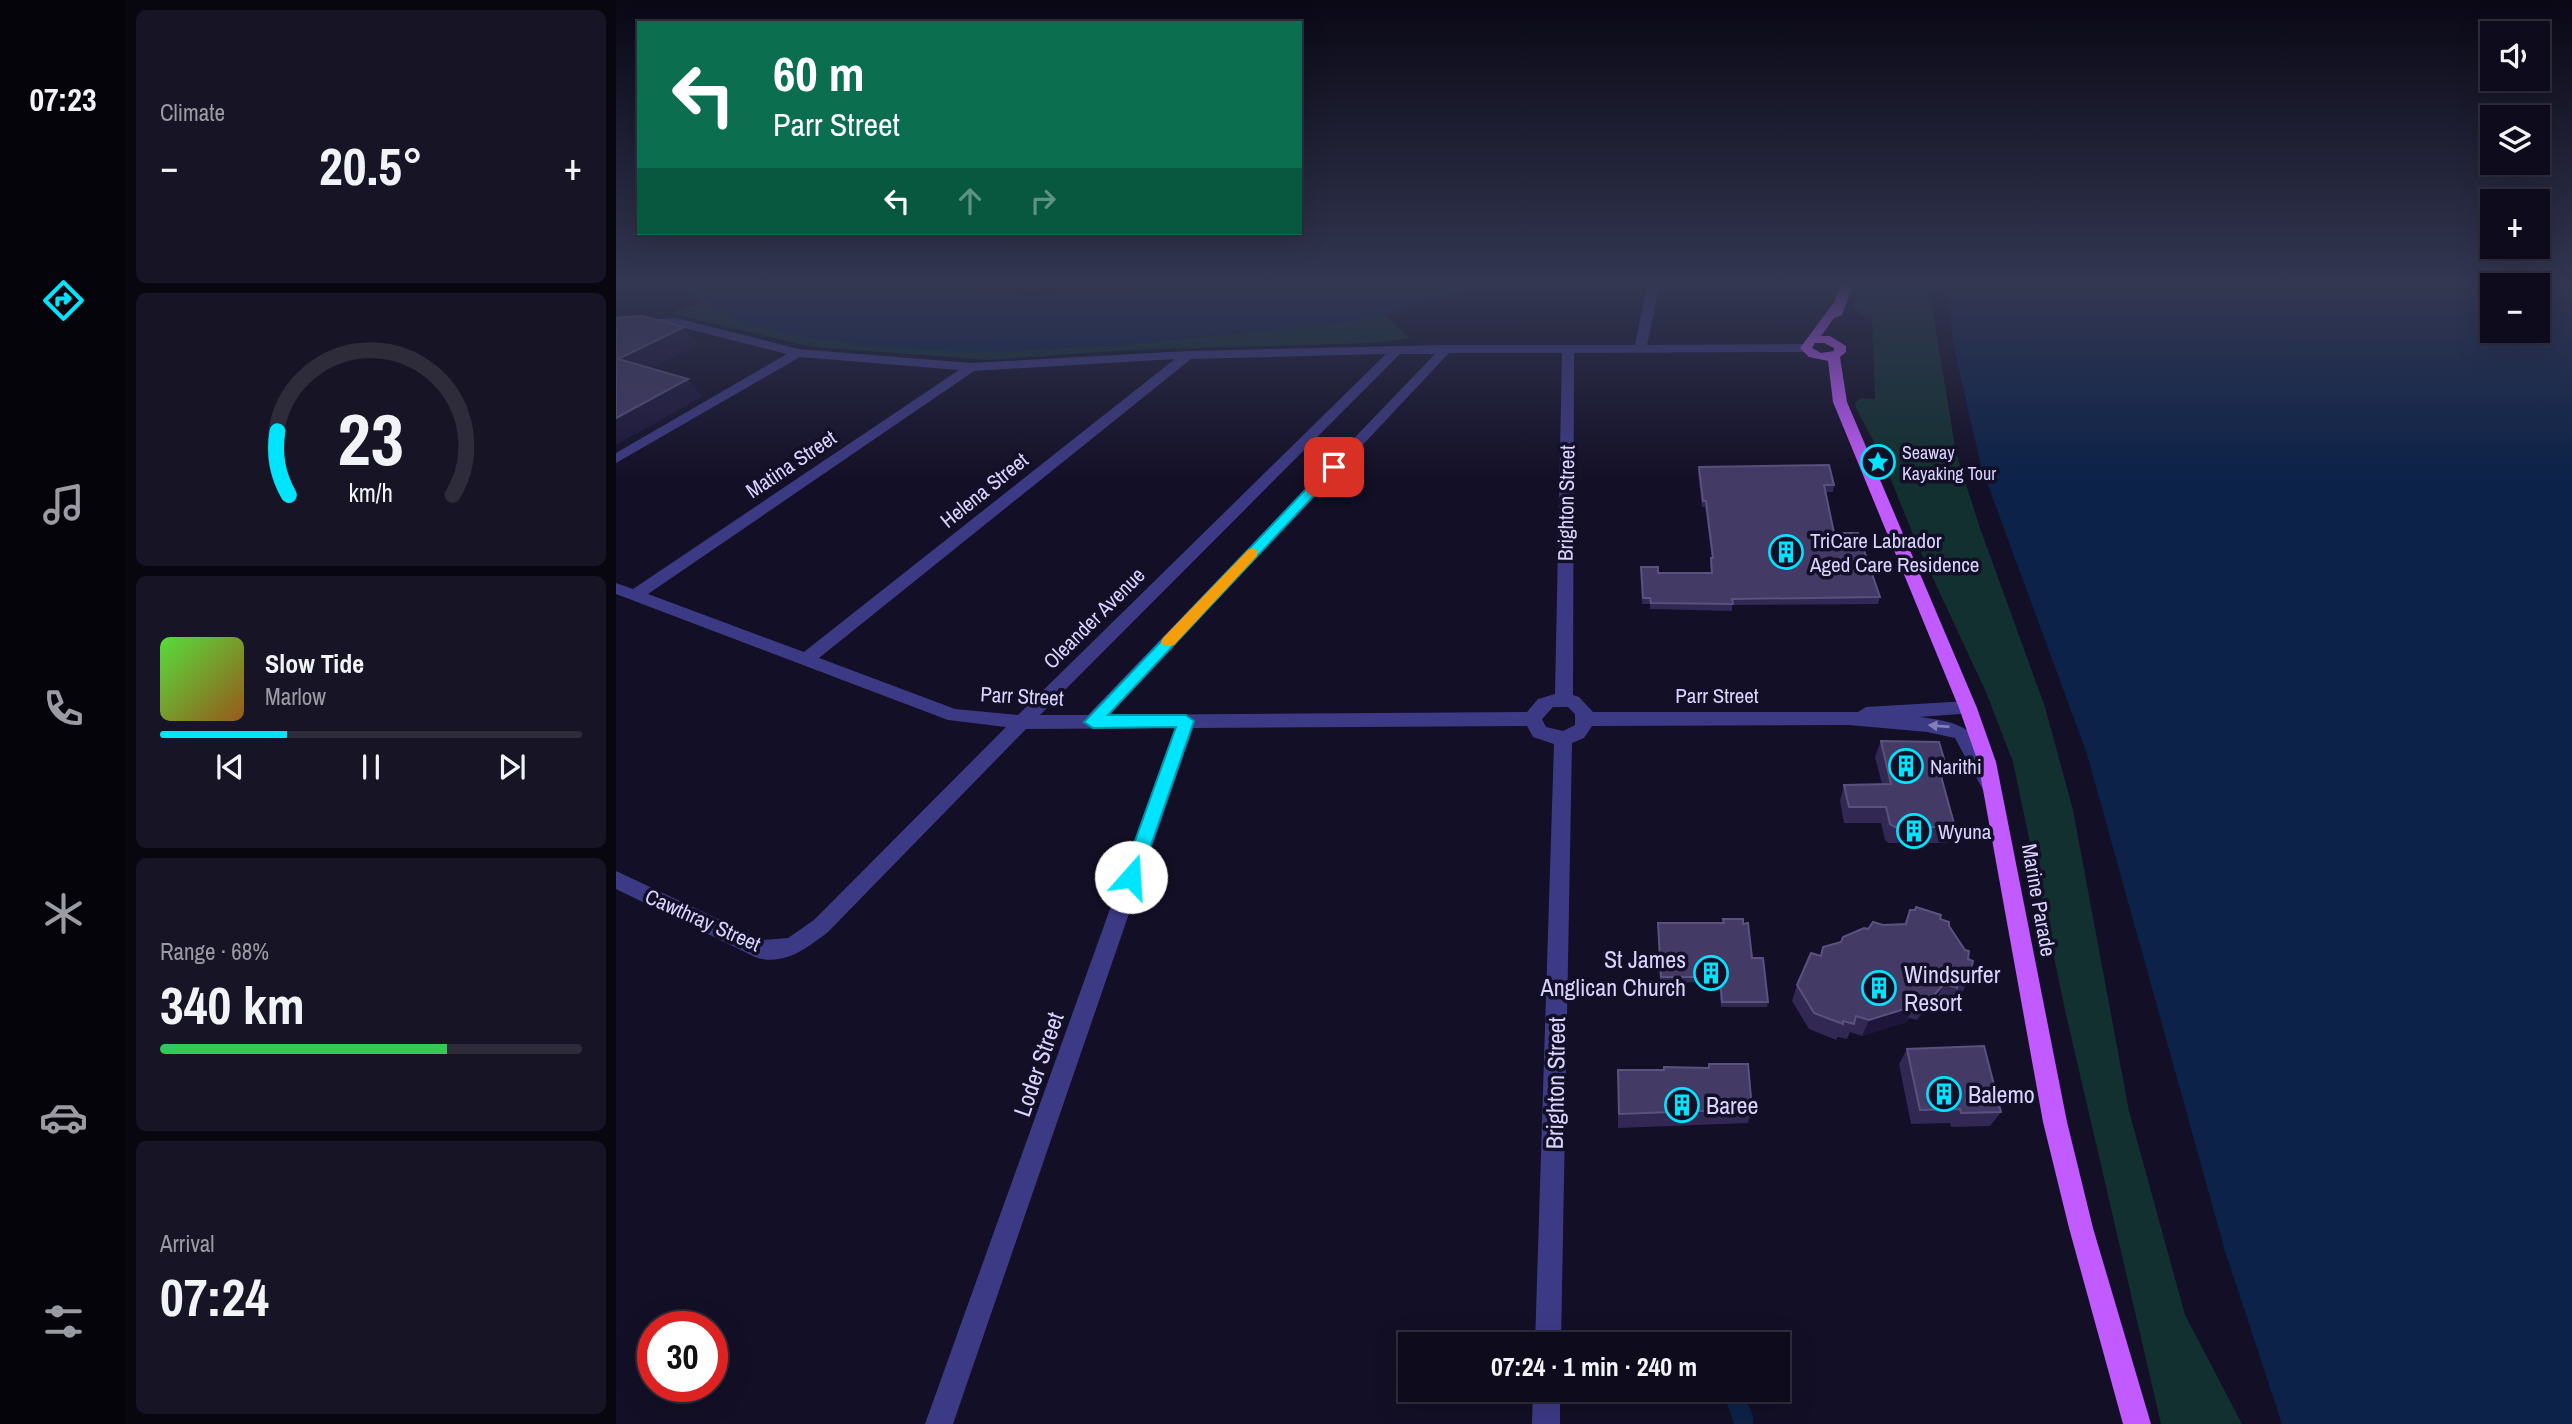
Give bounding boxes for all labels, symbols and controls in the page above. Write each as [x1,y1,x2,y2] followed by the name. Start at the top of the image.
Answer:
[2480,21,2550,343] map controls
[2480,21,2550,91] button: sound
[773,40,865,106] text: 60 m
[658,49,749,140] icon: left
[29,78,97,121] text: 07:23
[160,97,225,128] text: Climate
[773,103,900,146] text: Parr Street
[2480,105,2550,175] button: layers
[319,131,423,201] text: 20.5°
[160,141,178,192] text: −
[564,141,582,192] text: +
[878,182,916,220] icon: left
[951,182,989,220] icon: ahead
[1024,182,1062,220] icon: right
[2480,189,2550,259] button: +
[2480,273,2550,343] button: −
[39,276,88,325] icon: directions
[338,391,404,489] text: 23
[740,423,842,505] street label: Matina Street
[1304,437,1364,497] pin
[1902,440,1996,486] place label: Seaway Kayaking Tour
[1859,443,1897,481] place icon: Seaway Kayaking Tour
[934,445,1034,534] street label: Helena Street
[1550,445,1582,561] street label: Brighton Street
[1315,448,1353,486] icon: arrive
[349,476,393,510] text: km/h
[39,480,88,529] icon: music
[1809,526,1979,579] place label: TriCare Labrador Aged Care Residence
[1767,533,1805,571] building icon: TriCare Labrador Aged Care Residence
[1037,561,1151,675] street label: Oleander Avenue
[265,646,364,681] text: Slow Tide
[980,679,1065,713] street label: Parr Street
[265,681,326,712] text: Marlow
[1675,681,1759,710] street label: Parr Street
[39,684,88,733] icon: phone
[1928,720,1950,731] one-way arrow
[1887,747,1925,785] building icon: Narithi
[211,748,249,786] icon: previous
[352,748,390,786] icon: pause
[493,748,531,786] icon: next
[1930,752,1982,781] place label: Narithi
[1895,812,1933,850] building icon: Wyuna
[1938,817,1992,846] place label: Wyuna
[1094,840,1168,914] position arrow
[2015,841,2063,959] street label: Marine Parade
[641,882,765,958] street label: Cawthray Street
[39,889,88,938] icon: climate
[160,936,269,967] text: Range · 68%
[1540,943,1686,1003] place label: St James Anglican Church
[1692,954,1730,992] building icon: St James Anglican Church
[1904,958,2001,1018] place label: Windsurfer Resort
[1860,969,1898,1007] building icon: Windsurfer Resort
[160,970,305,1040] text: 340 km
[1005,1007,1071,1120] street label: Loder Street
[1538,1016,1572,1149] street label: Brighton Street
[1925,1075,1963,1113] building icon: Balemo
[1968,1078,2035,1110] place label: Balemo
[1663,1086,1701,1124] building icon: Baree
[1706,1089,1759,1121] place label: Baree
[39,1093,88,1142] icon: car
[160,1228,215,1259] text: Arrival
[160,1262,269,1332] text: 07:24
[39,1297,88,1346] icon: filters
[637,1311,728,1402] speed limit sign: 30
[1491,1349,1697,1384] text: 07:24 · 1 min · 240 m

